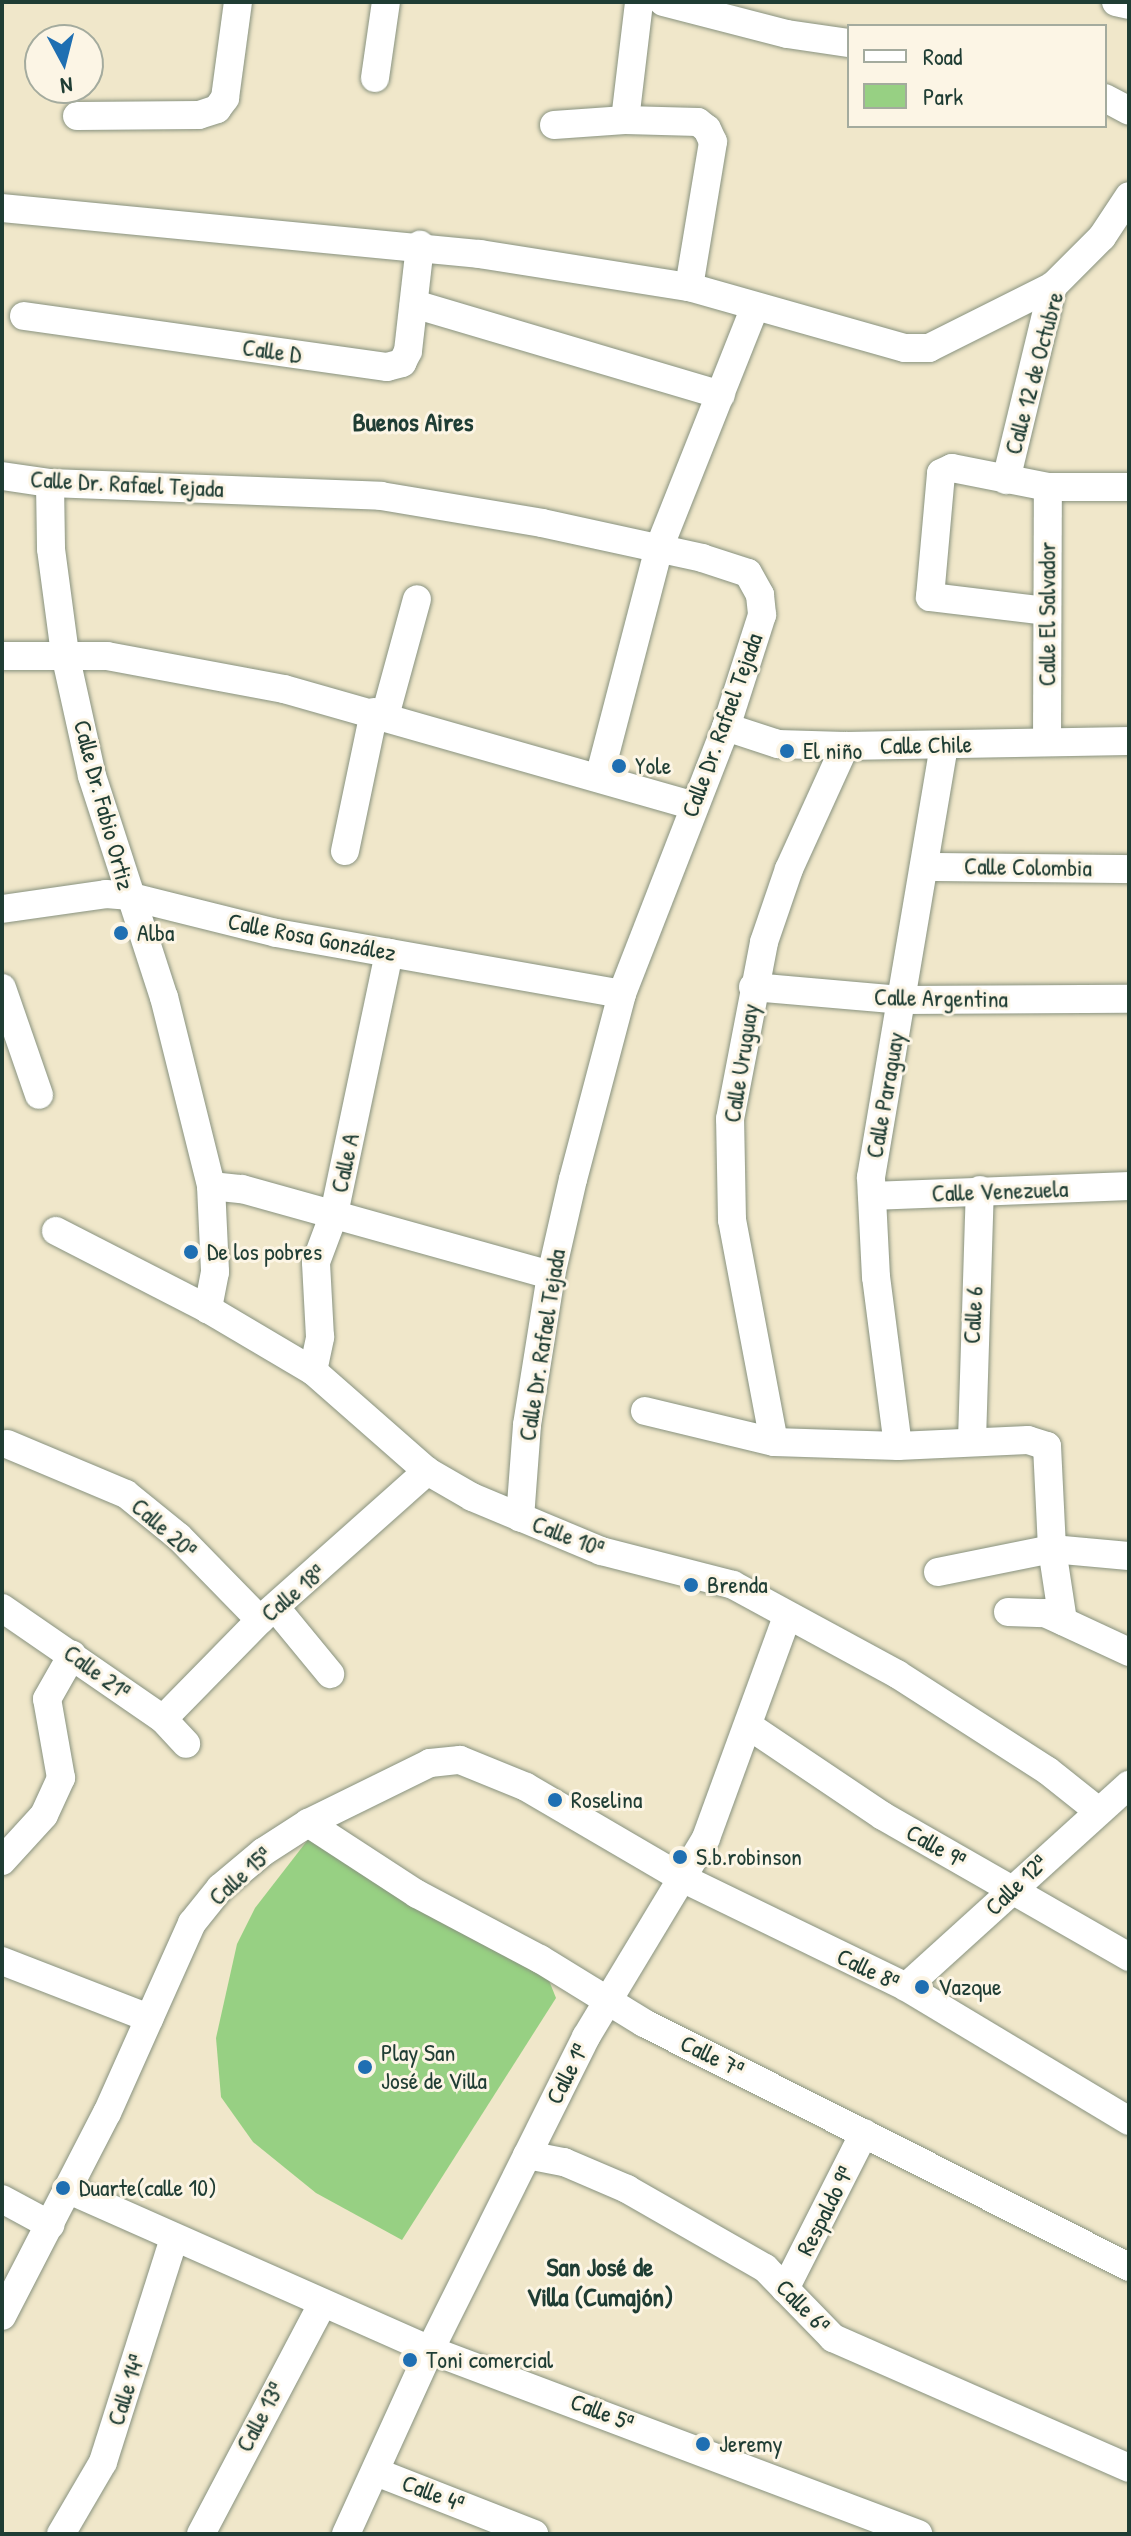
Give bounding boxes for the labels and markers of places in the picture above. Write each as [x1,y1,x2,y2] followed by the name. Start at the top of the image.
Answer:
[803,737,862,765] place label: El niño
[778,742,796,760] marker: El niño
[635,752,671,780] place label: Yole
[610,757,628,775] marker: Yole
[137,919,174,947] place label: Alba
[112,924,130,942] marker: Alba
[207,1238,322,1266] place label: De los pobres
[182,1243,200,1261] marker: De los pobres
[707,1571,768,1599] place label: Brenda
[682,1576,700,1594] marker: Brenda
[571,1786,642,1814] place label: Roselina
[546,1791,564,1809] marker: Roselina
[696,1843,802,1871] place label: S.b.robinson
[671,1848,689,1866] marker: S.b.robinson
[938,1973,1001,2001] place label: Vazque
[913,1978,931,1996] marker: Vazque
[381,2039,487,2095] place label: Play San José de Villa
[356,2058,374,2076] marker: Play San José de Villa
[79,2174,217,2202] place label: Duarte(calle 10)
[54,2179,72,2197] marker: Duarte(calle 10)
[426,2346,553,2374] place label: Toni comercial
[401,2351,419,2369] marker: Toni comercial
[719,2430,783,2458] place label: Jeremy
[694,2435,712,2453] marker: Jeremy

